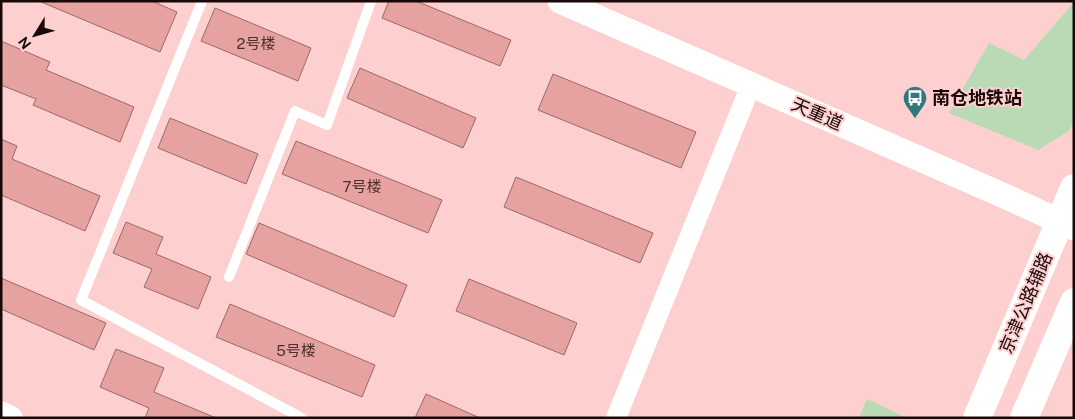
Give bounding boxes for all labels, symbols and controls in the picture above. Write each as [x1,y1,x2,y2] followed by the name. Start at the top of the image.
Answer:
[10,10,60,60] north arrow
[15,34,34,52] text: N
[237,35,275,52] house number: 2号楼
[902,85,928,119] bus stop icon: 南仓地铁站
[932,87,1022,108] place label: 南仓地铁站
[788,93,846,134] street label: 天重道
[342,178,382,195] house number: 7号楼
[995,249,1056,357] street label: 京津公路辅路
[276,342,316,359] house number: 5号楼

